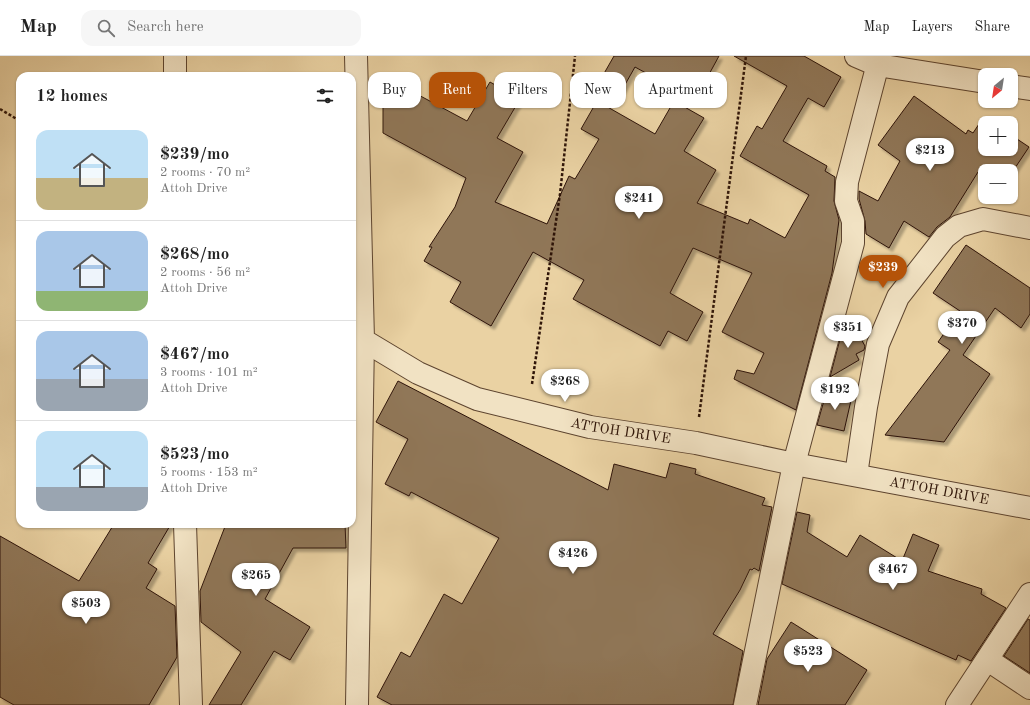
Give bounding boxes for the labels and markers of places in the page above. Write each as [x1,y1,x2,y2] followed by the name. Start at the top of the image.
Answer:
[906,138,954,172] pin: $213
[615,186,663,220] pin: $241
[859,255,907,289] pin: $239
[938,311,986,345] pin: $370
[824,315,872,349] pin: $351
[541,369,589,403] pin: $268
[811,377,859,411] pin: $192
[549,541,597,575] pin: $426
[869,557,917,591] pin: $467
[232,563,280,597] pin: $265
[62,591,110,625] pin: $503
[784,639,832,673] pin: $523

